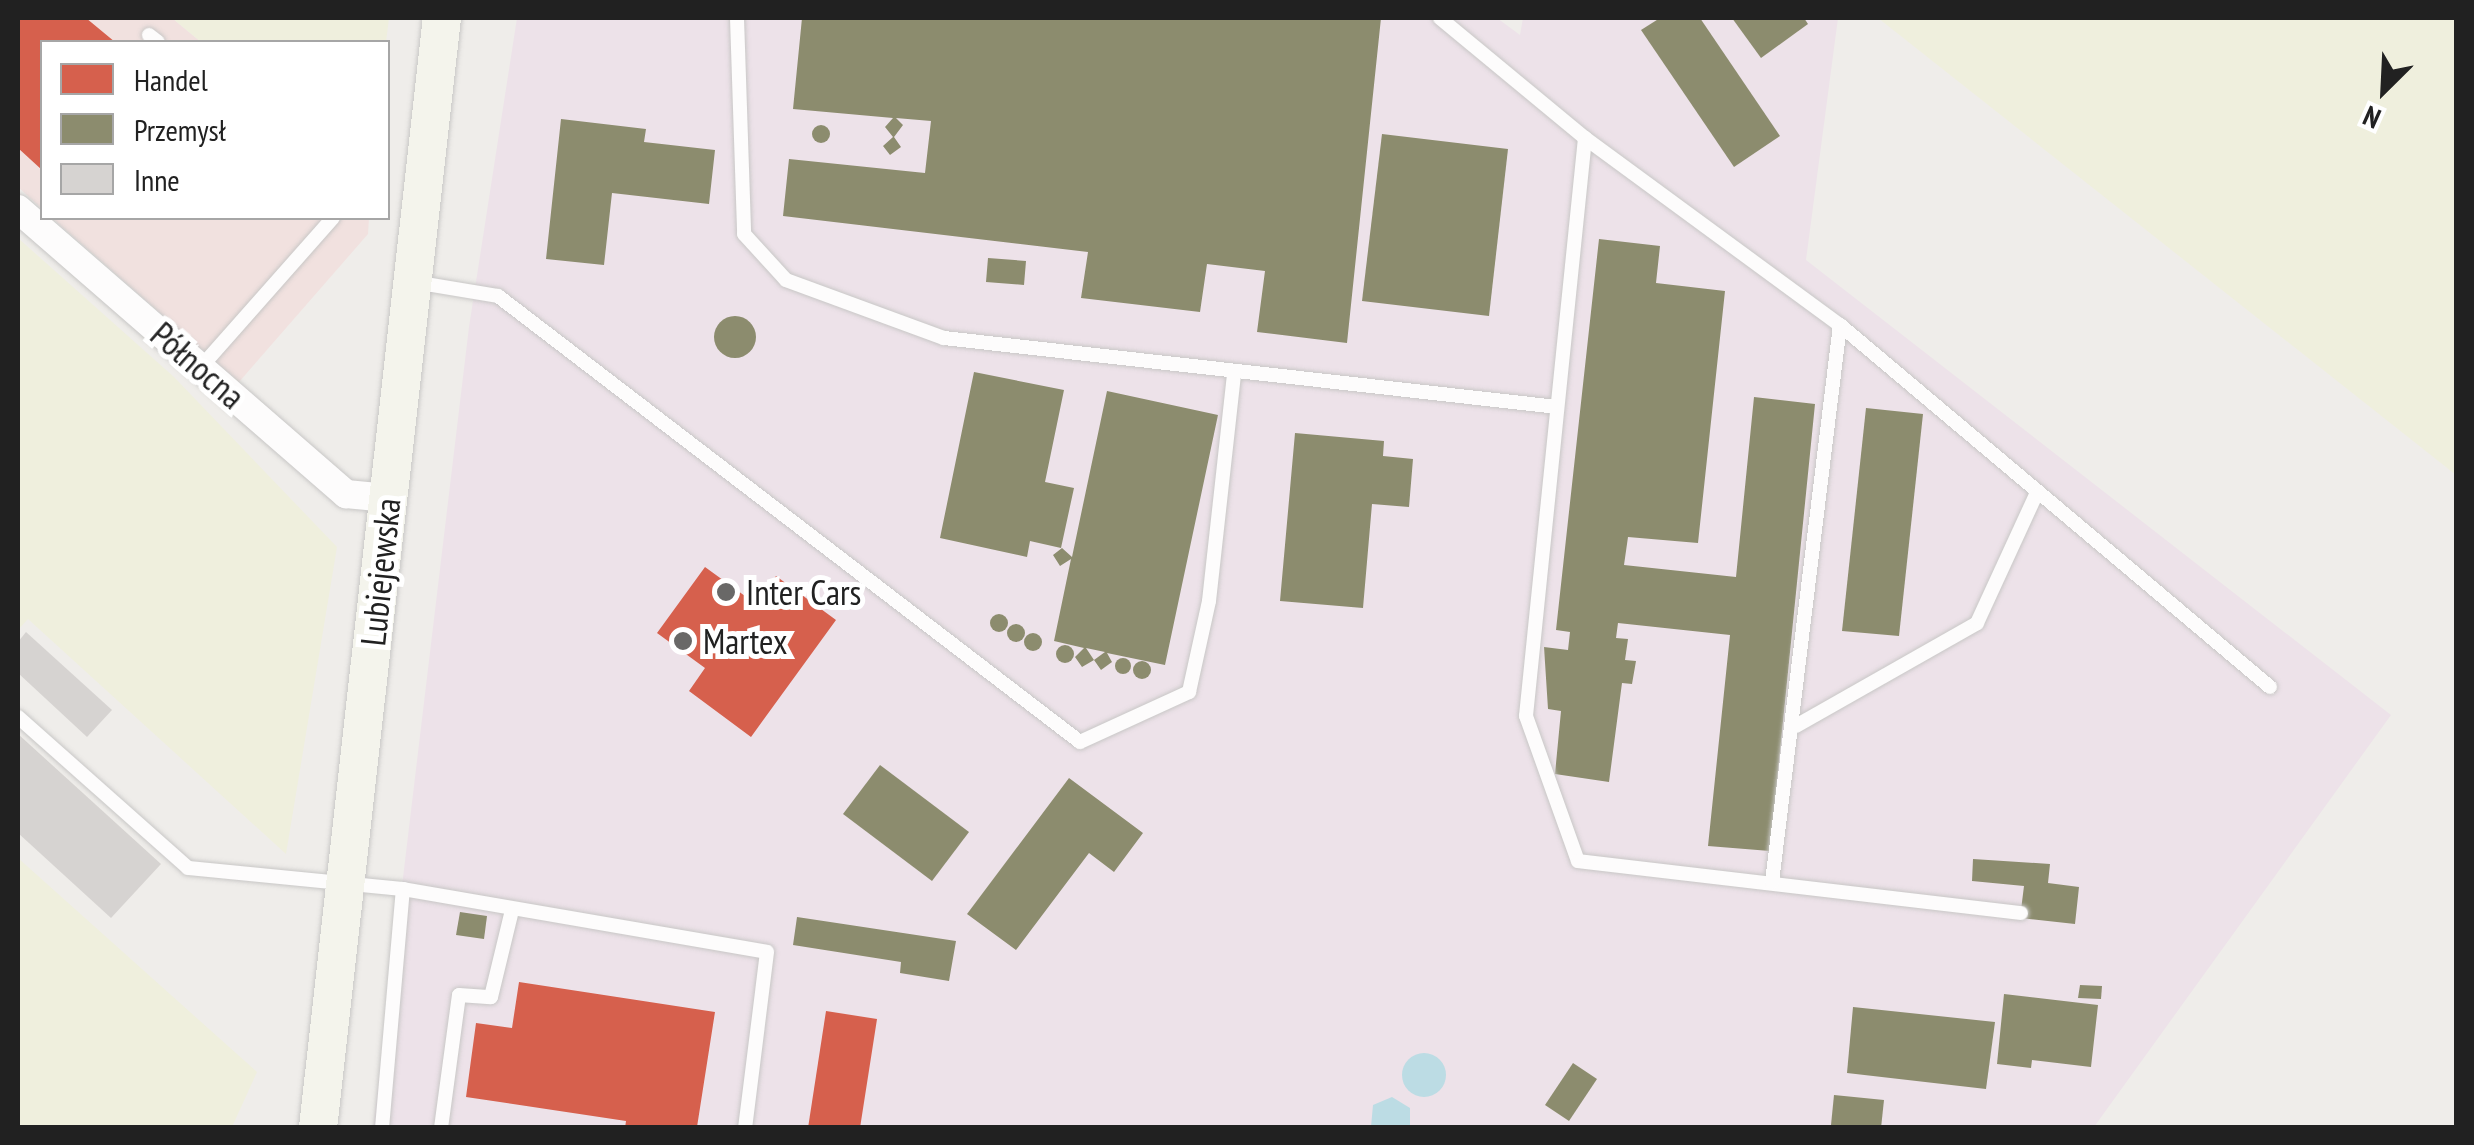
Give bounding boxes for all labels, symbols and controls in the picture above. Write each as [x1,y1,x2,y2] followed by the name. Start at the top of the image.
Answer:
[40,40,390,220] legend
[2334,40,2434,140] north arrow
[134,60,208,99] text: Handel
[2357,98,2386,138] text: N
[134,110,226,149] text: Przemysł
[134,160,180,199] text: Inne
[143,313,253,417] street label: Północna
[351,496,409,648] street label: Lubiejewska
[746,571,861,613] place label: Inter Cars
[715,581,737,603] marker: Inter Cars
[703,620,787,662] place label: Martex
[672,630,694,652] marker: Martex

